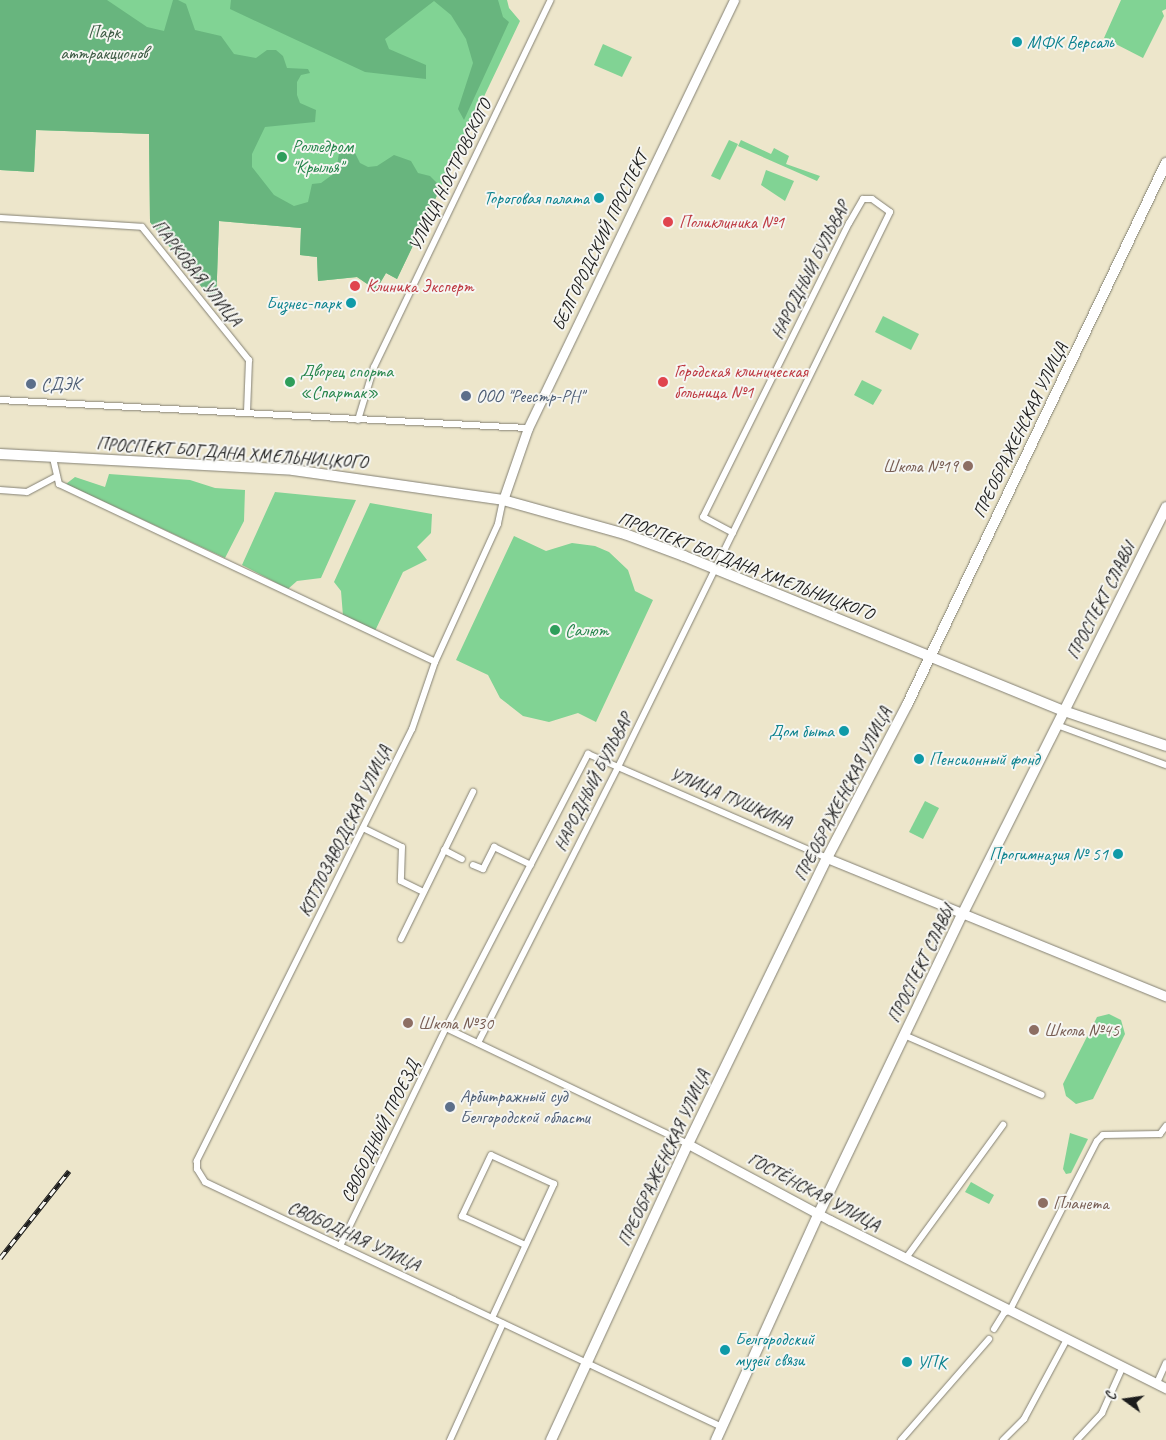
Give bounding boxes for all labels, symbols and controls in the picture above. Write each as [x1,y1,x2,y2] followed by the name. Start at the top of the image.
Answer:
[60,22,148,64] park label: Парк аттракционов
[1027,31,1114,53] place label: МФК Версаль
[1011,36,1023,48] marker: МФК Версаль
[404,96,496,254] street label: УЛИЦА Н.ОСТРОВСКОГО
[292,136,353,178] place label: Ролледром "Крылья"
[547,148,653,334] street label: БЕЛГОРОДСКИЙ ПРОСПЕКТ
[276,151,288,163] marker: Ролледром "Крылья"
[483,187,589,209] place label: Тороговая палата
[593,192,605,204] marker: Тороговая палата
[766,197,854,343] street label: НАРОДНЫЙ БУЛЬВАР
[679,211,784,233] place label: Поликлиника №1
[147,215,247,331] street label: ПАРКОВАЯ УЛИЦА
[661,215,675,229] marker: Поликлиника №1
[366,275,474,297] place label: Клиника Эксперт
[348,279,362,293] marker: Клиника Эксперт
[266,292,341,314] place label: Бизнес-парк
[345,297,357,309] marker: Бизнес-парк
[968,339,1072,521] street label: ПРЕОБРАЖЕНСКАЯ УЛИЦА
[300,361,392,404] place label: Дворец спорта «Спартак»
[674,361,806,404] place label: Городская клиническая больница №1
[41,373,80,395] place label: СДЭК
[656,375,670,389] marker: Городская клиническая больница №1
[284,376,296,388] marker: Дворец спорта «Спартак»
[25,378,37,390] marker: СДЭК
[476,385,584,407] place label: ООО "Реестр-РН"
[460,390,472,402] marker: ООО "Реестр-РН"
[95,433,369,473] street label: ПРОСПЕКТ БОГДАНА ХМЕЛЬНИЦКОГО
[883,455,958,477] place label: Школа №19
[962,460,974,472] marker: Школа №19
[615,507,877,625] street label: ПРОСПЕКТ БОГДАНА ХМЕЛЬНИЦКОГО
[1062,539,1140,663] street label: ПРОСПЕКТ СЛАВЫ
[565,619,609,641] place label: Салют
[549,624,561,636] marker: Салют
[790,703,896,885] street label: ПРЕОБРАЖЕНСКАЯ УЛИЦА
[549,709,637,855] street label: НАРОДНЫЙ БУЛЬВАР
[769,720,834,742] place label: Дом быта
[838,725,850,737] marker: Дом быта
[294,742,396,920] street label: КОТЛОЗАВОДСКАЯ УЛИЦА
[929,748,1039,770] place label: Пенсионный фонд
[913,753,925,765] marker: Пенсионный фонд
[667,763,795,833] street label: УЛИЦА ПУШКИНА
[989,843,1108,865] place label: Прогимназия № 51
[1112,848,1124,860] marker: Прогимназия № 51
[883,902,959,1026] street label: ПРОСПЕКТ СЛАВЫ
[418,1012,493,1034] place label: Школа №30
[402,1017,414,1029] marker: Школа №30
[1044,1019,1119,1041] place label: Школа №45
[1028,1024,1040,1036] marker: Школа №45
[336,1056,424,1206] street label: СВОБОДНЫЙ ПРОЕЗД
[614,1066,714,1250] street label: ПРЕОБРАЖЕНСКАЯ УЛИЦА
[460,1086,590,1128] place label: Арбитражный суд Белгородской области
[444,1101,456,1113] marker: Арбитражный суд Белгородской области
[745,1148,883,1236] street label: ГОСТЁНСКАЯ УЛИЦА
[1053,1192,1109,1214] place label: Планета
[285,1196,423,1276] street label: СВОБОДНАЯ УЛИЦА
[1037,1197,1049,1209] marker: Планета
[735,1329,814,1372] place label: Белгородский музей связи
[719,1344,731,1356] marker: Белгородский музей связи
[917,1351,946,1373] place label: УПК
[901,1356,913,1368] marker: УПК
[1101,1375,1151,1425] north arrow
[1102,1391,1120,1402] text: С

